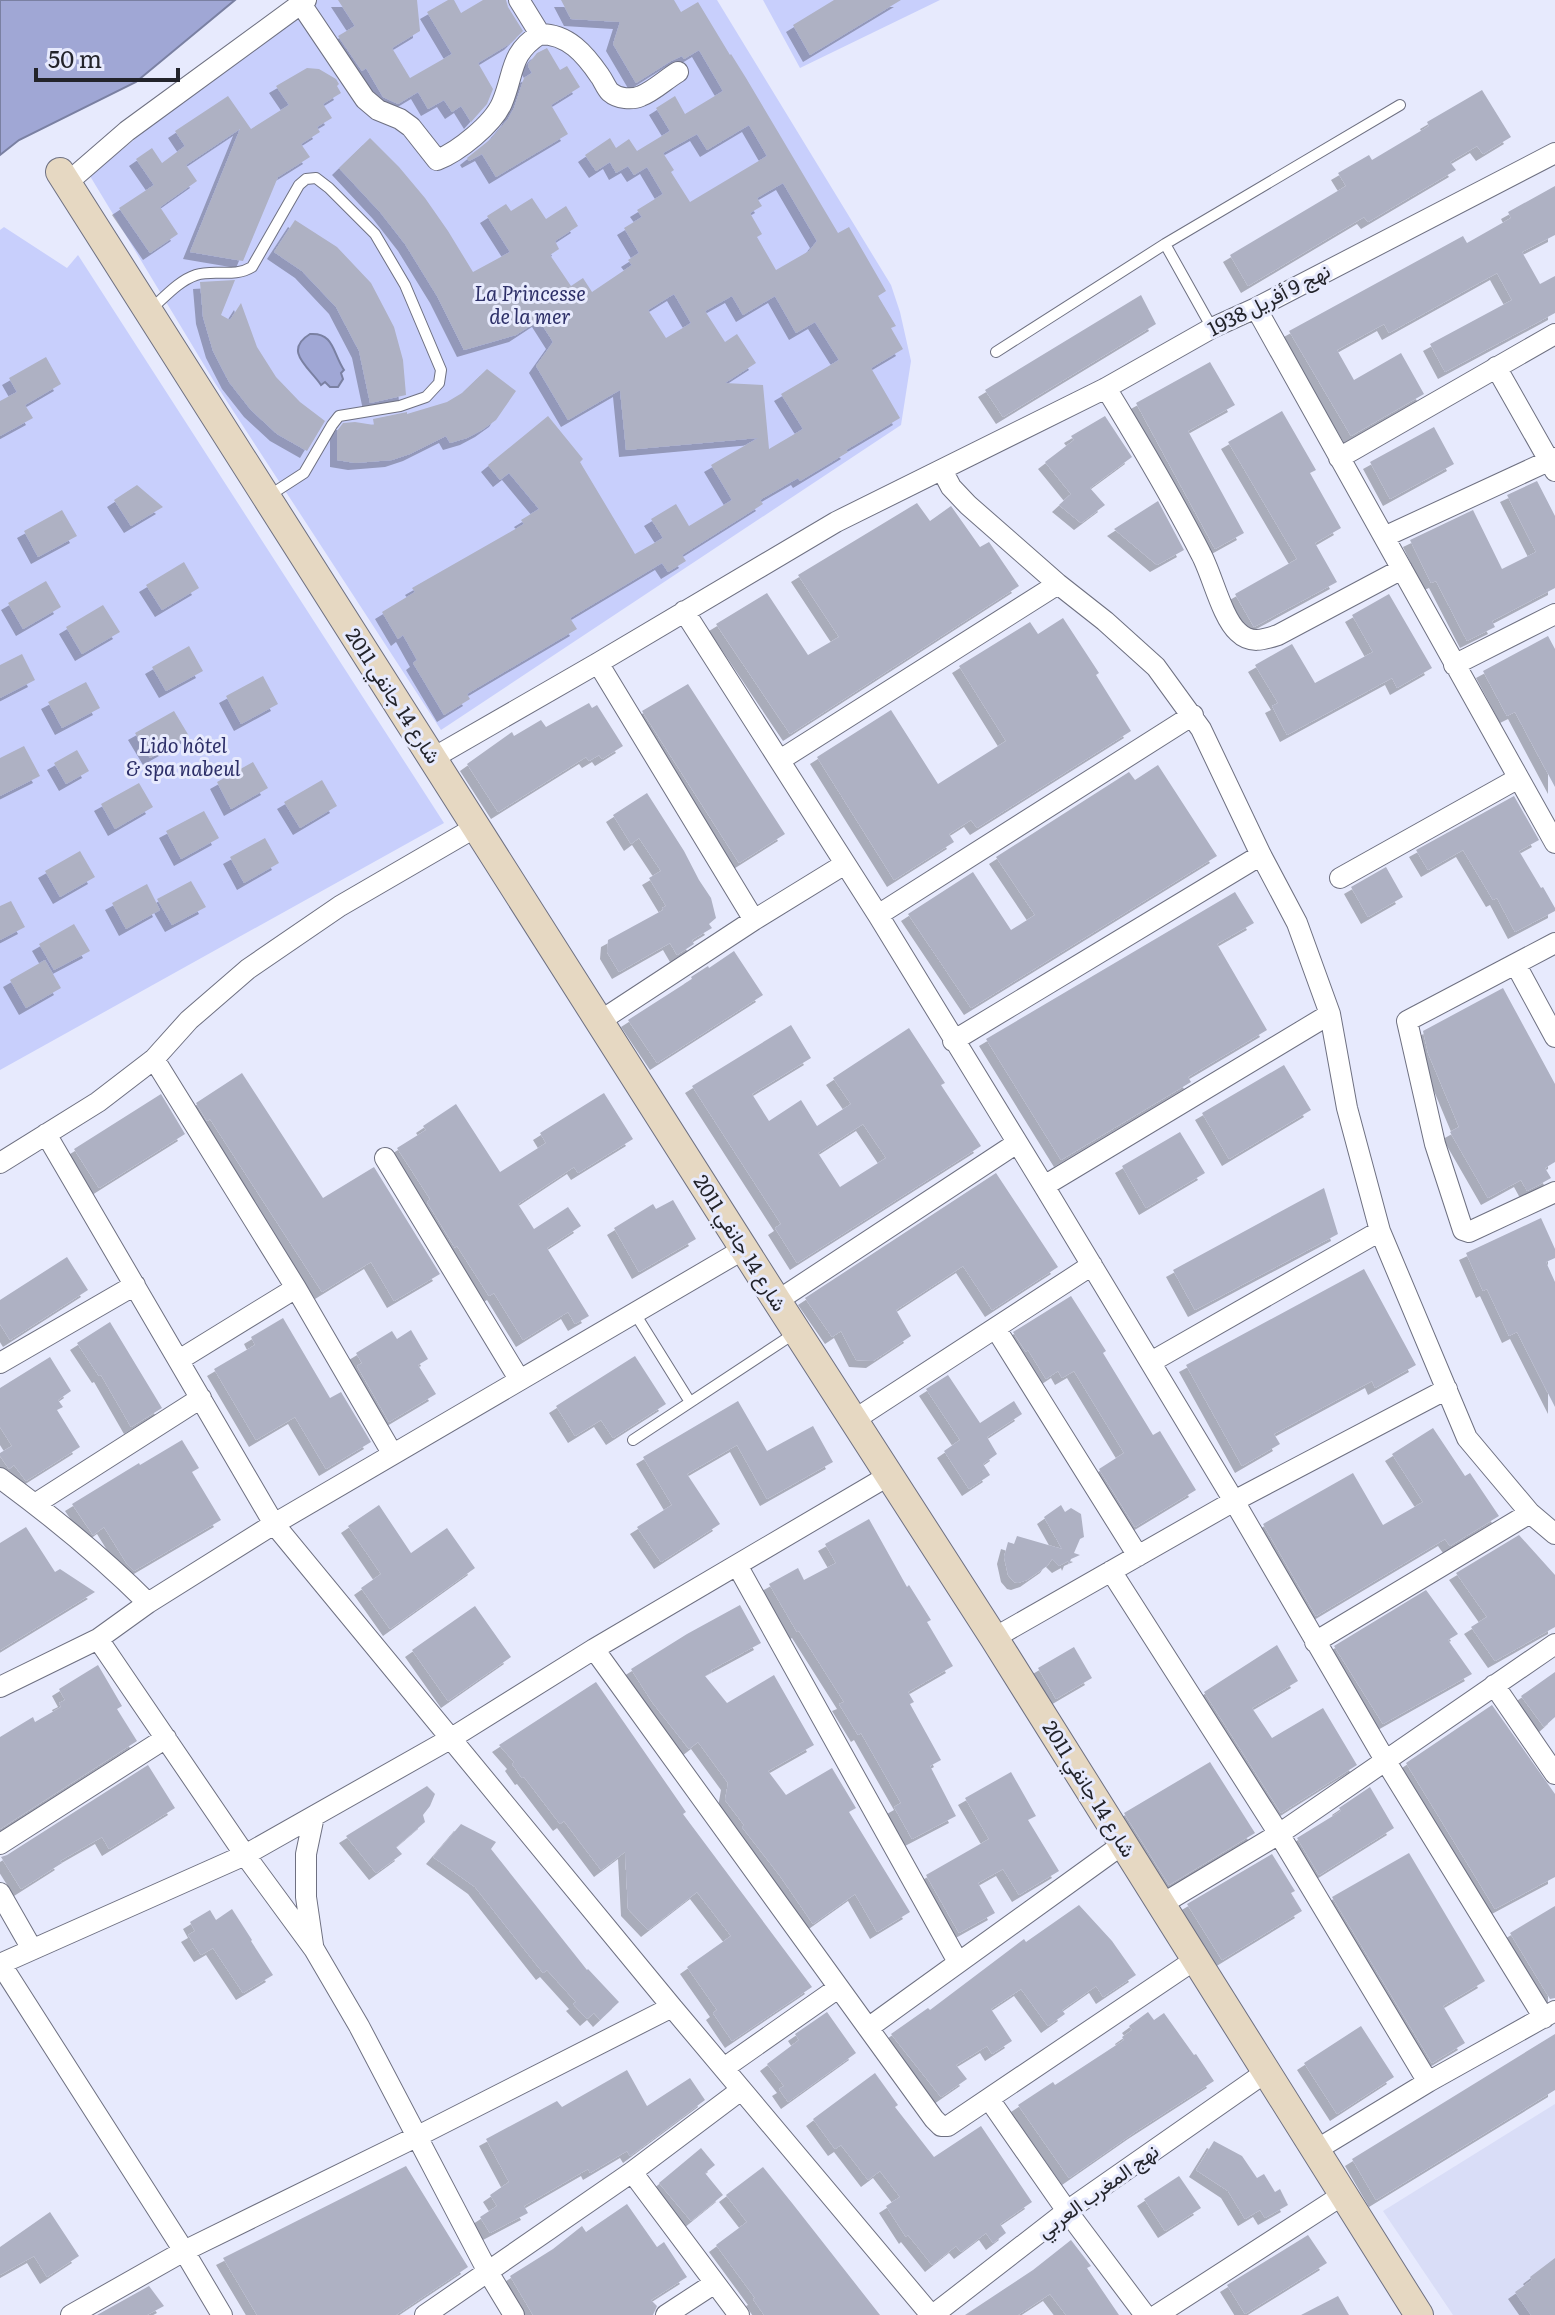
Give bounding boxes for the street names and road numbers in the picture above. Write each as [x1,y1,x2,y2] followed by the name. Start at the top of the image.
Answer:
[1201,254,1335,343] street label: نهج 9 أفريل 1938
[336,621,450,771] street label: شارع 14 جانفي 2011
[684,1168,796,1318] street label: شارع 14 جانفي 2011
[1033,1714,1145,1864] street label: شارع 14 جانفي 2011
[1030,2135,1166,2247] street label: نهج المغرب العربي

